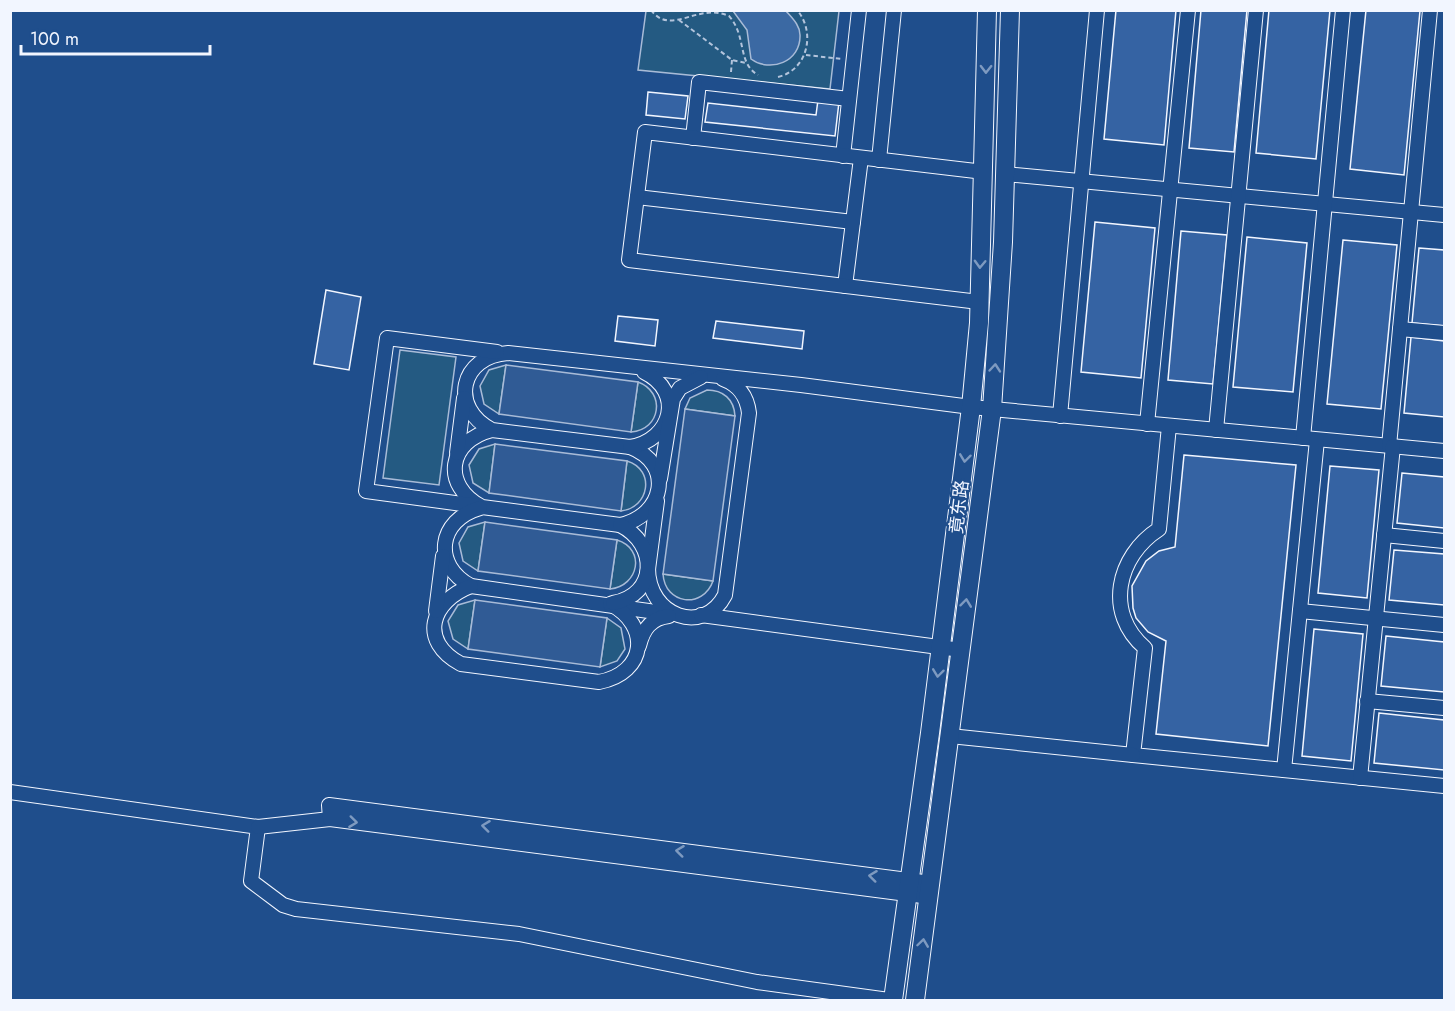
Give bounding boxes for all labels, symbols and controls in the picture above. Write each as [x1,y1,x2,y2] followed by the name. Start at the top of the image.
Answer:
[21,18,210,56] scale bar
[30,26,79,52] text: 100 m
[980,64,992,73] one-way arrow
[974,259,987,268] one-way arrow
[988,364,1001,373] one-way arrow
[959,454,972,463] one-way arrow
[943,479,975,535] street label: 竟东路
[960,599,972,608] one-way arrow
[933,668,945,677] one-way arrow
[349,815,358,827] one-way arrow
[482,820,491,832] one-way arrow
[675,845,684,857] one-way arrow
[869,870,878,883] one-way arrow
[917,938,929,947] one-way arrow

